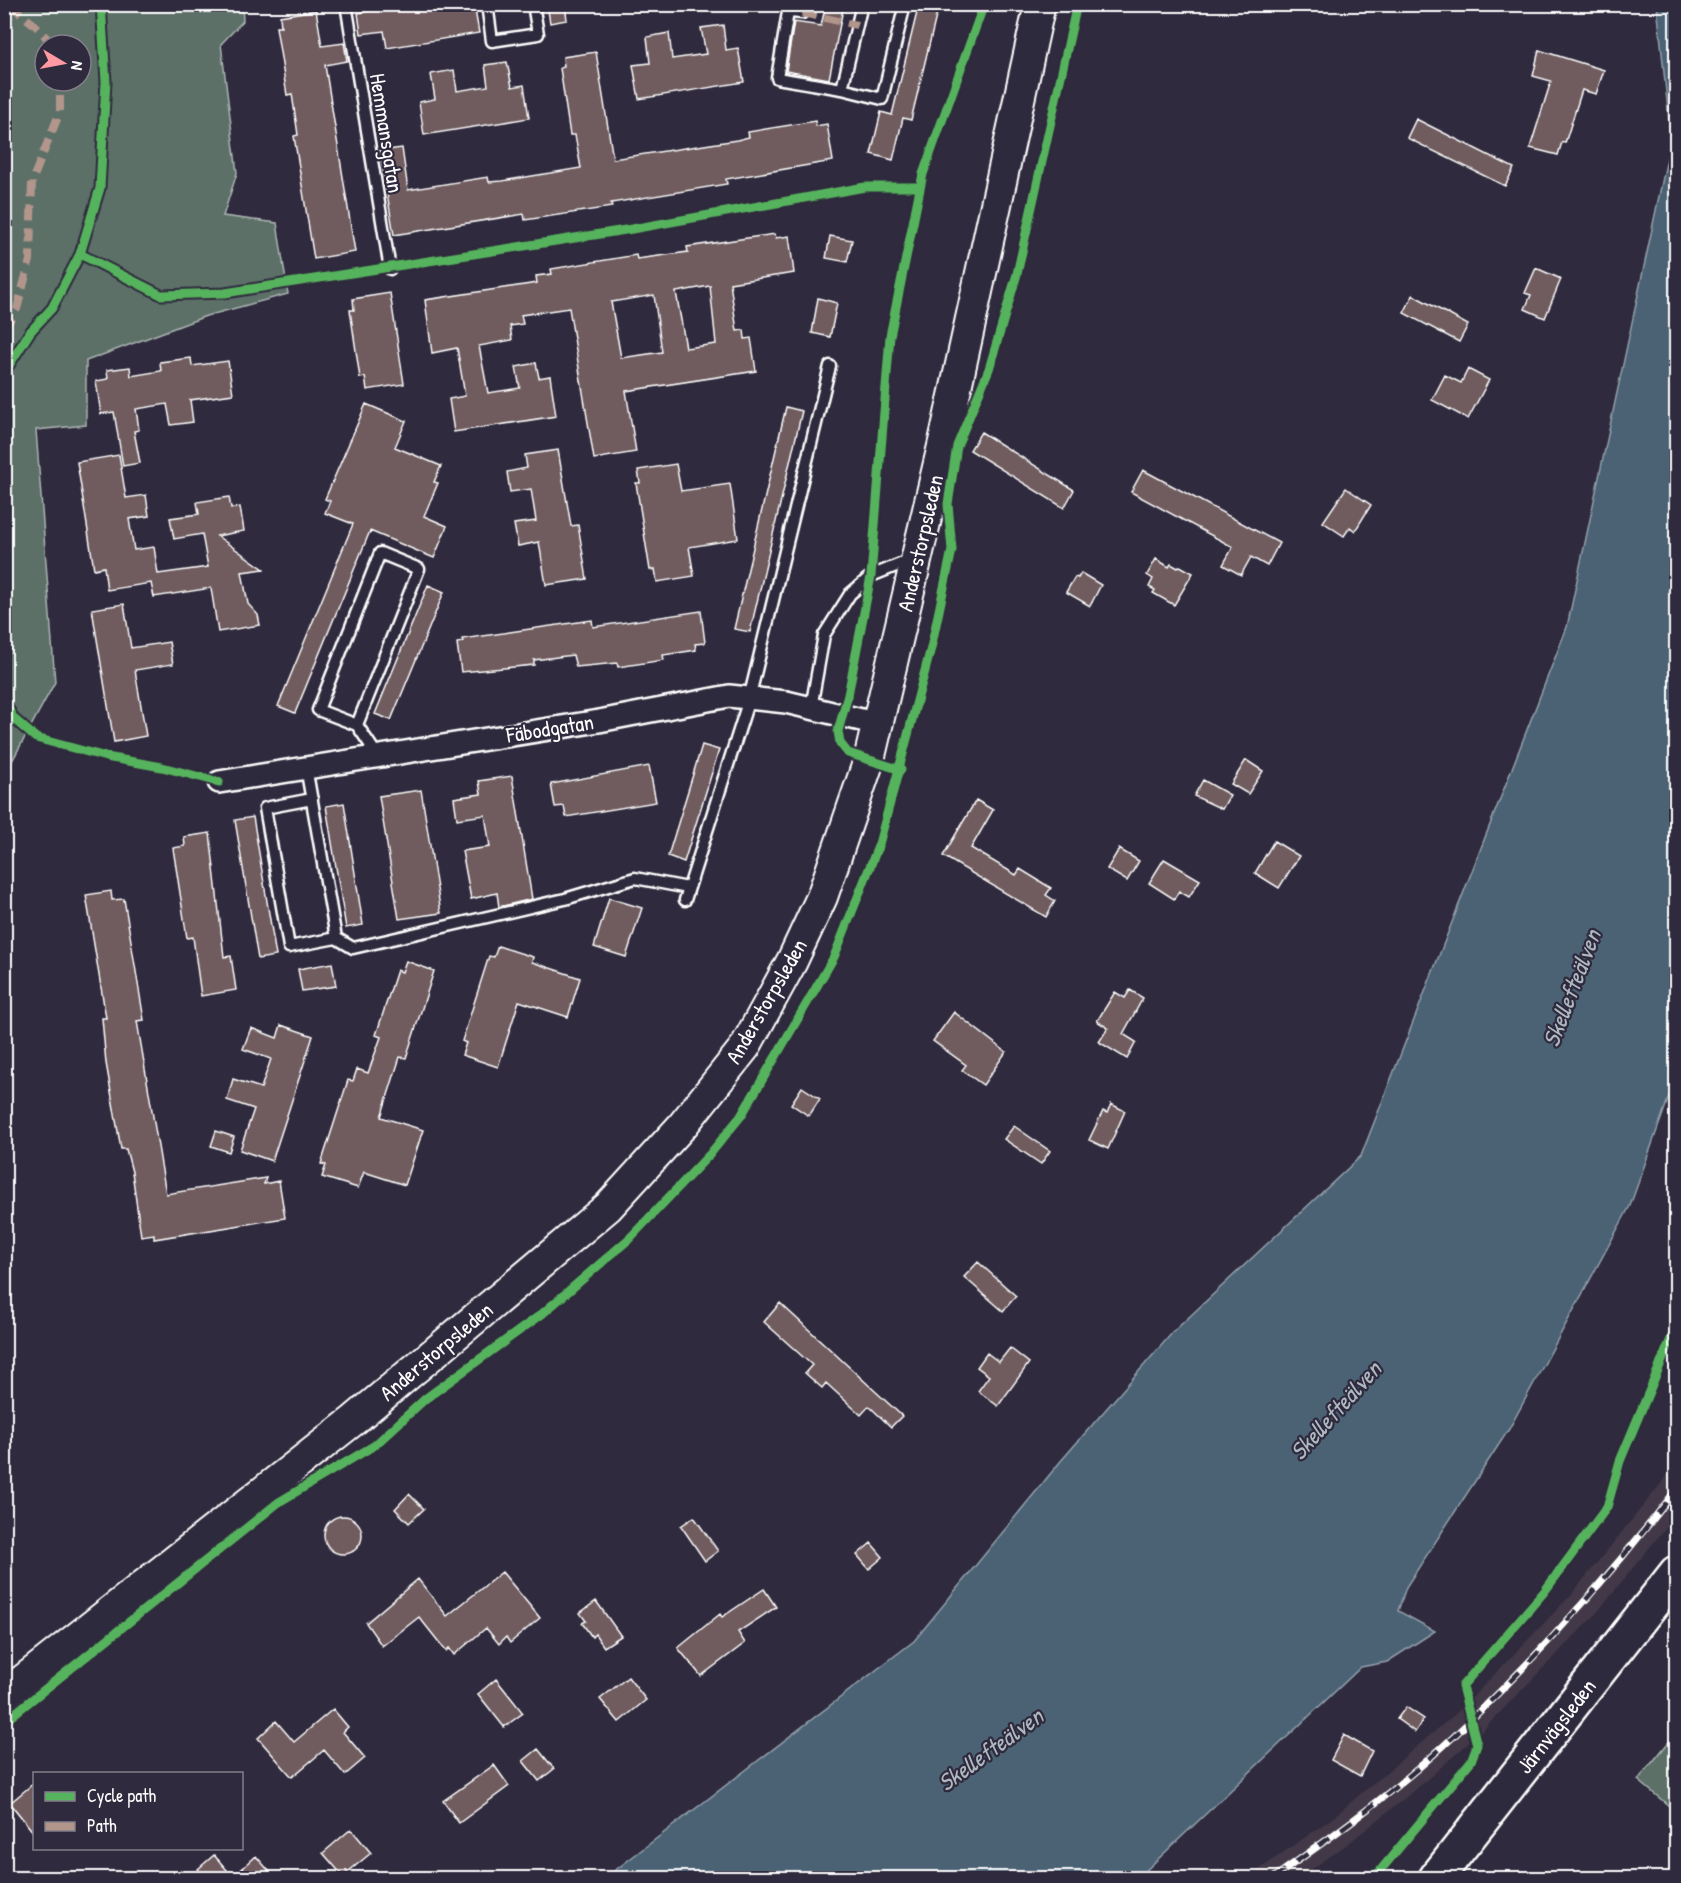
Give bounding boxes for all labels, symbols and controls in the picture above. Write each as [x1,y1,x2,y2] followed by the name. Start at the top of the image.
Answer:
[33,33,93,93] north arrow
[66,60,89,72] text: N
[363,71,411,195] street label: Hemmansgatan
[890,472,950,614] street label: Anderstorpsleden
[503,706,596,750] street label: Fäbodgatan
[1534,923,1609,1051] water label: Skellefteälven
[718,933,814,1069] street label: Anderstorpsleden
[373,1295,499,1407] street label: Anderstorpsleden
[1282,1352,1389,1466] water label: Skellefteälven
[1509,1672,1603,1780] street label: Järnvägsleden
[931,1699,1051,1798] water label: Skellefteälven
[33,1772,243,1850] legend
[87,1783,157,1808] text: Cycle path
[87,1813,117,1838] text: Path

